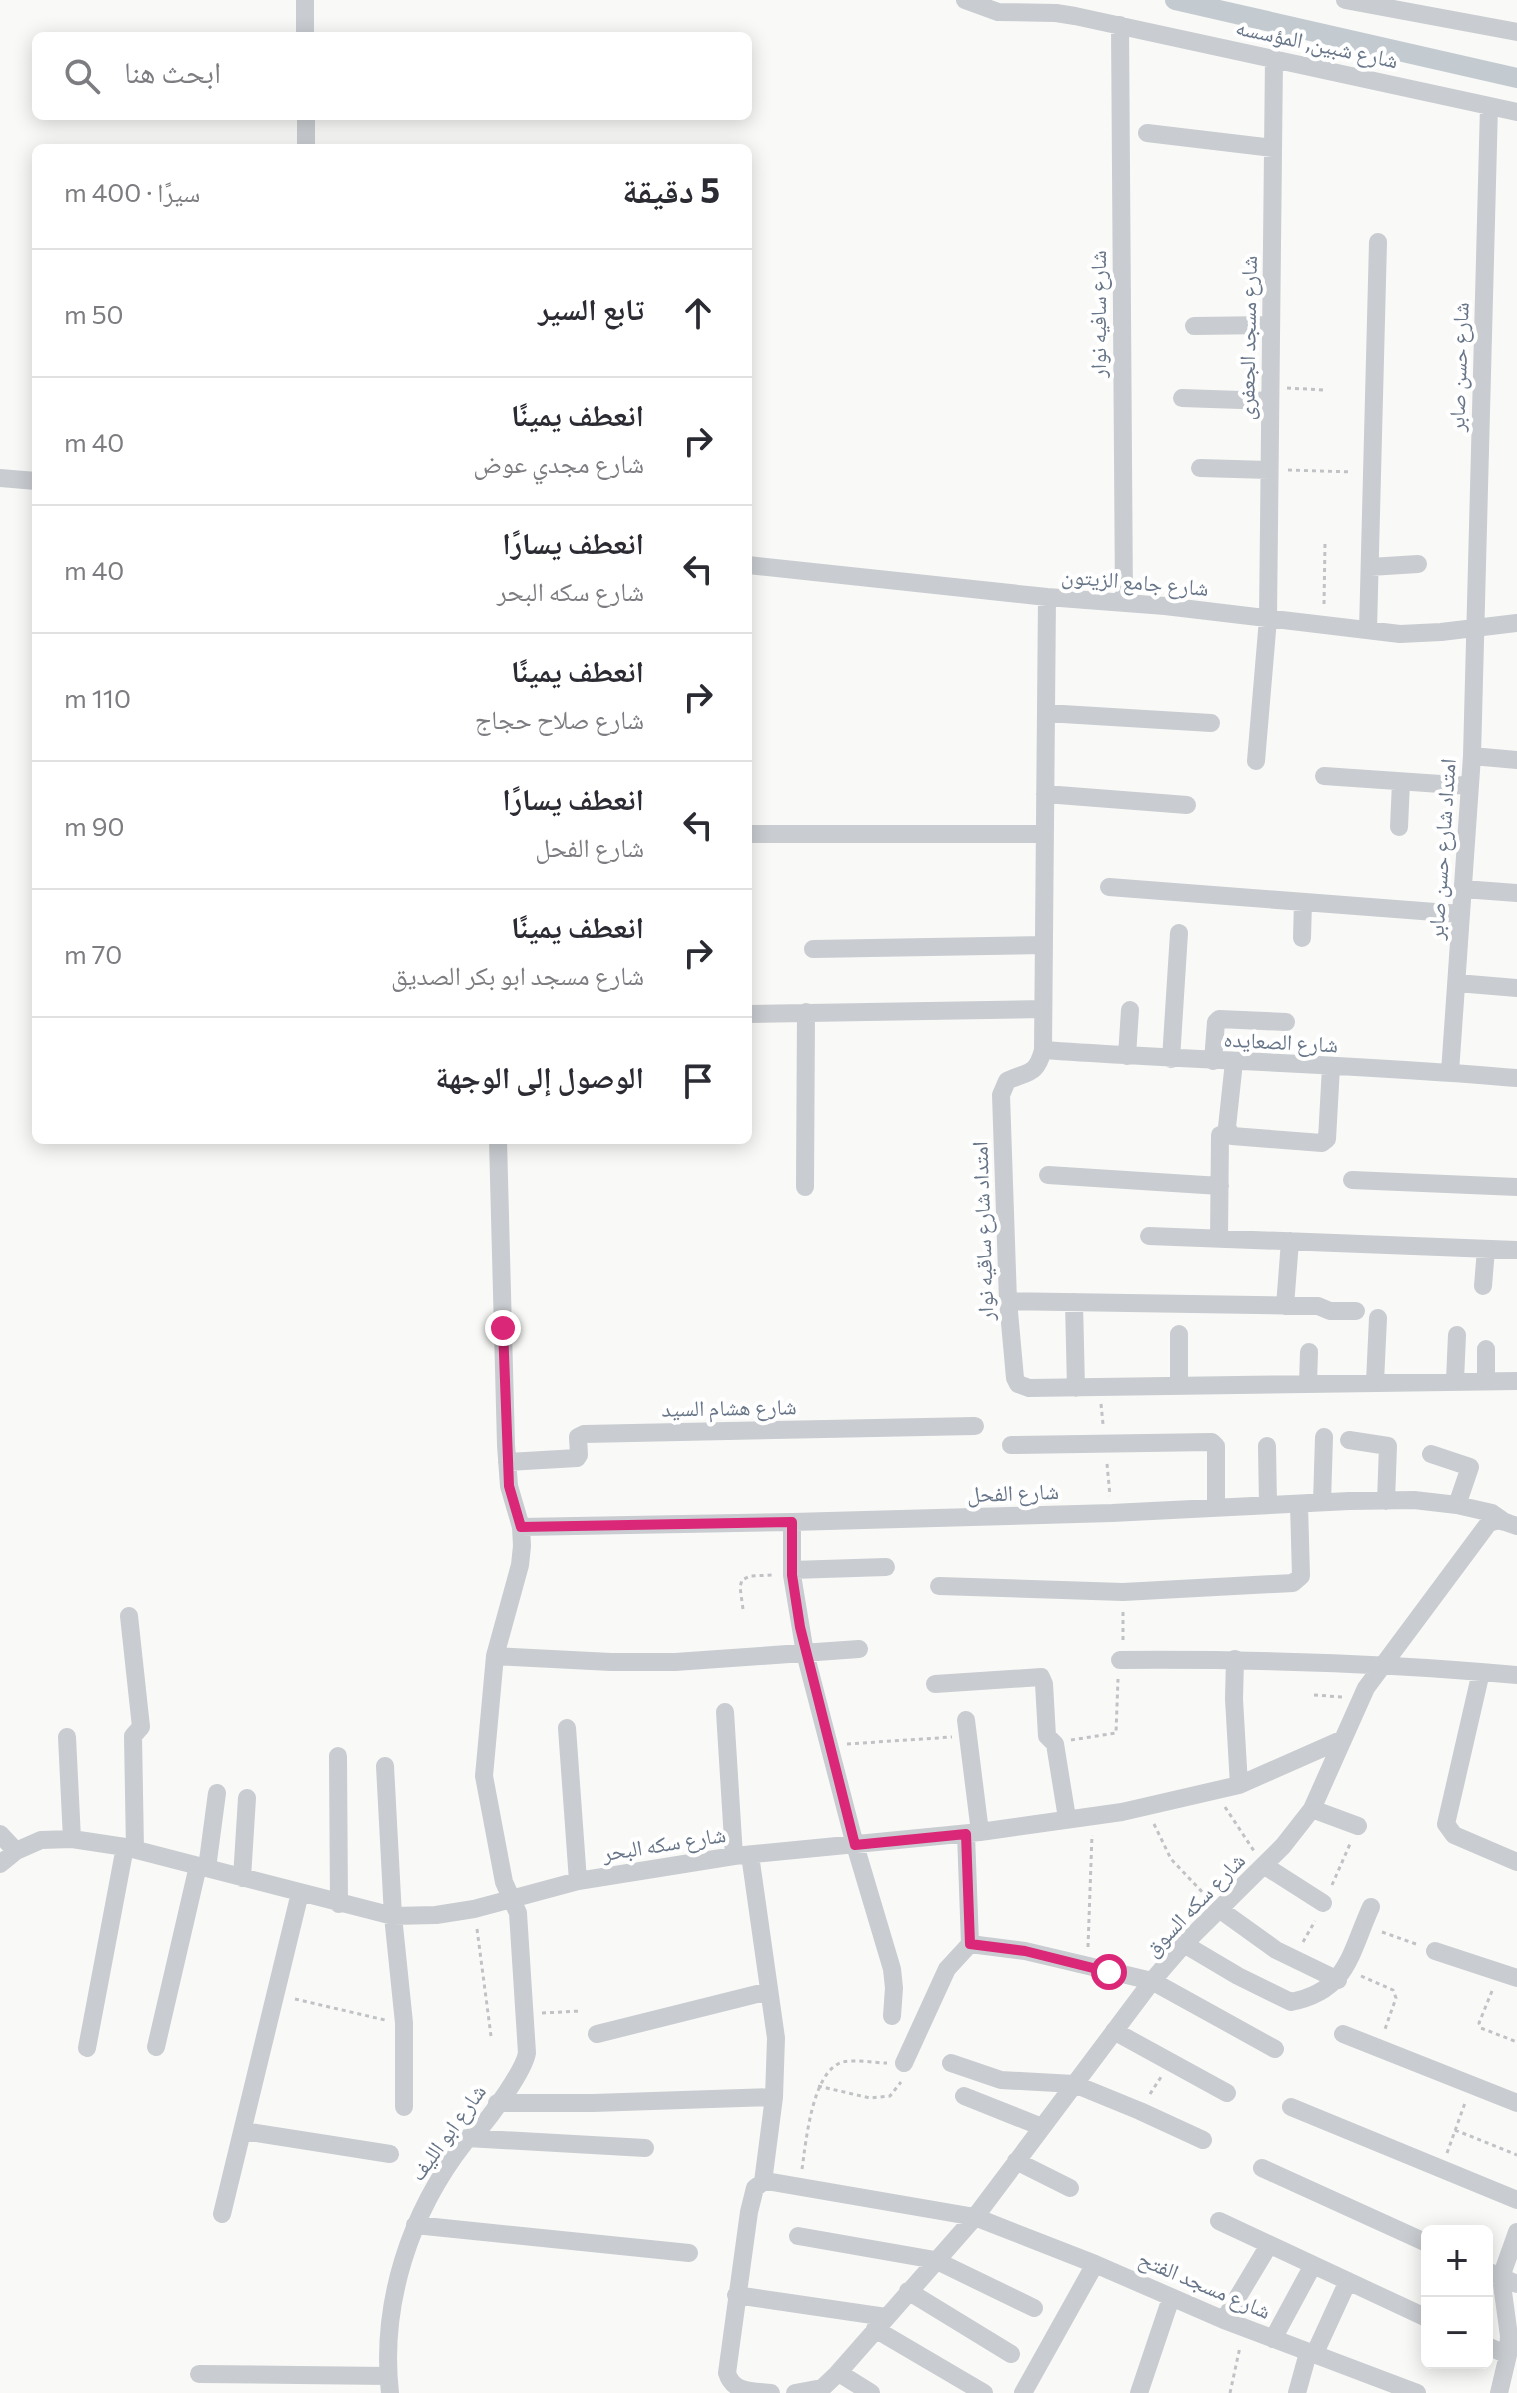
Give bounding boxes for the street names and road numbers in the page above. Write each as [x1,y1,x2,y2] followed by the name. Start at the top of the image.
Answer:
[1233,13,1401,74] street label: شارع شبين, المؤسسه
[1084,250,1112,379] street label: شارع سافيه نوار
[1232,255,1263,421] street label: شارع مسجد الجعفرى
[1442,302,1475,433] street label: شارع حسن صابر
[1060,561,1210,602] street label: شارع جامع الزيتون
[1421,757,1462,942] street label: امتداد شارع حسن صابر
[1223,1025,1339,1058] street label: شارع الصعايده
[965,1141,1000,1322] street label: امتداد شارع ساقيه نوار
[661,1392,797,1424] street label: شارع هشام السيد
[967,1477,1060,1508] street label: شارع الفحل
[599,1820,728,1867] street label: شارع سكه البحر
[1138,1846,1251,1962] street label: شارع سكه السوق
[403,2078,492,2186] street label: شارع ابو الليف
[1134,2244,1275,2325] street label: شارع مسجد الفتح

